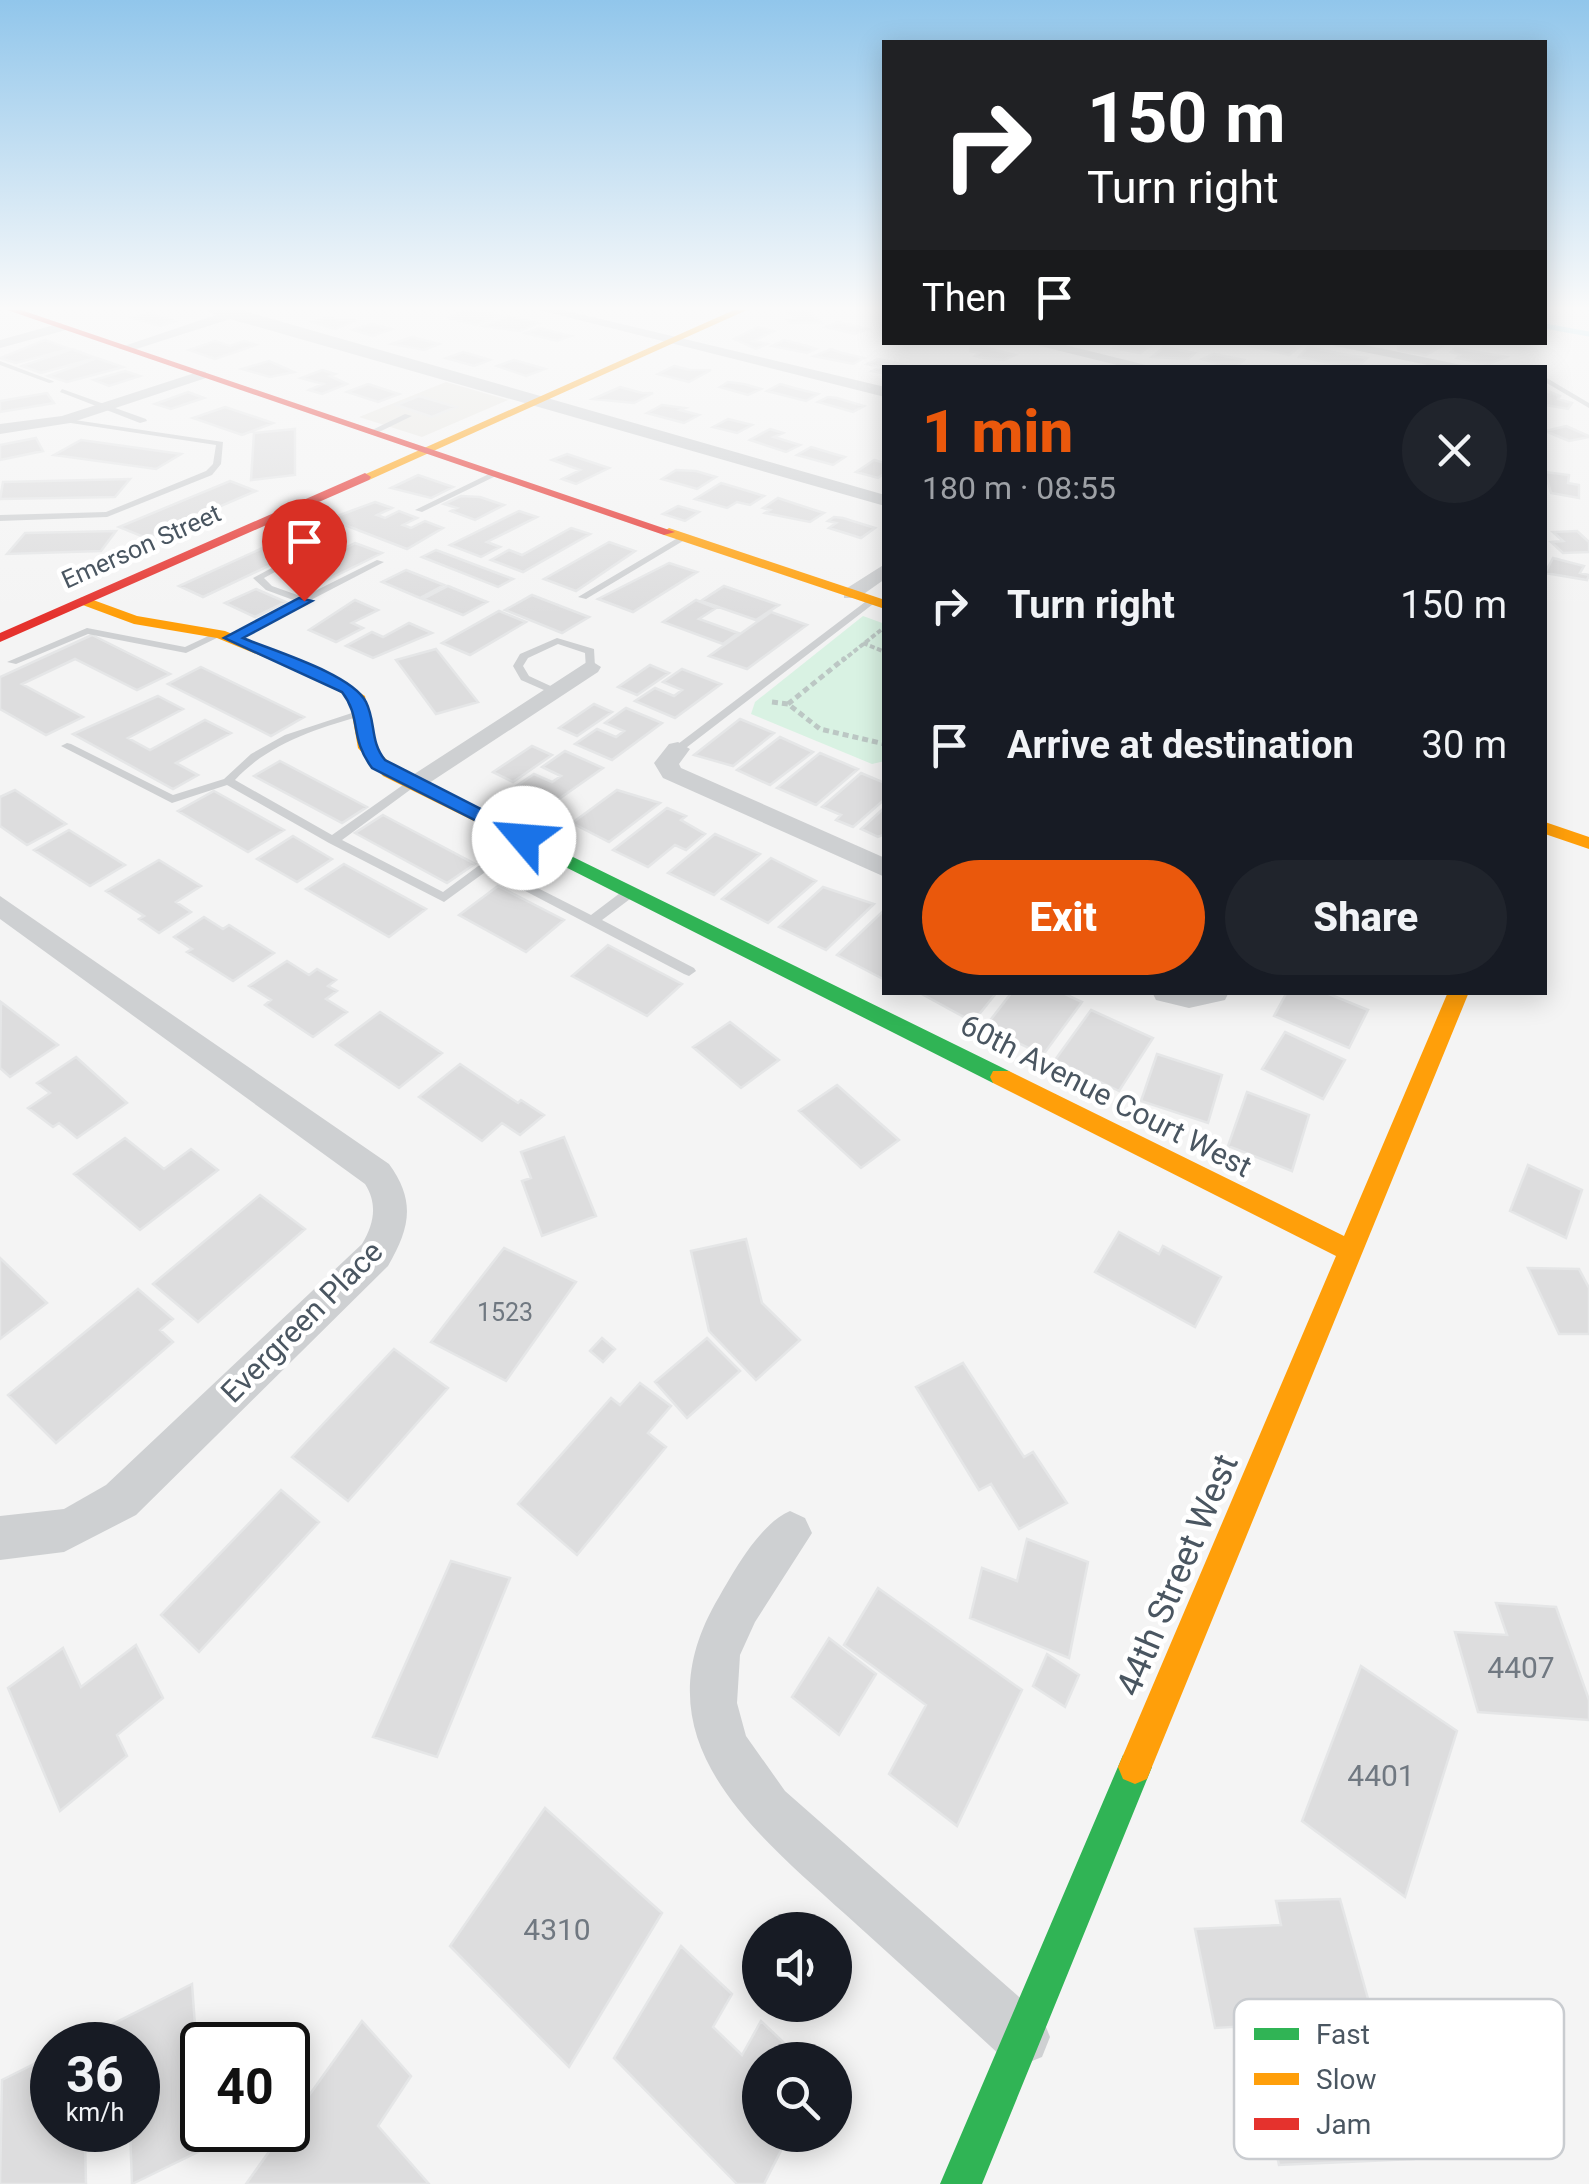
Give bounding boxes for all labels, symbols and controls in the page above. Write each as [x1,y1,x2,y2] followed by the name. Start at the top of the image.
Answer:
[1087,77,1286,159] text: 150 m
[922,80,1052,210] icon: right
[1087,161,1279,214] text: Turn right
[1027,270,1082,325] icon: arrive
[922,276,1007,320] text: Then
[922,396,1073,467] text: 1 min
[1402,398,1507,503] button: close
[922,469,1116,507] text: 180 m · 08:55
[57,498,225,594] street label: Emerson Street
[262,499,347,602] pin
[277,514,332,569] icon: arrive
[922,578,977,633] icon: right
[1007,583,1175,627] text: Turn right
[1400,583,1507,627] text: 150 m
[922,718,977,773] icon: arrive
[1007,723,1354,767] text: Arrive at destination
[1422,723,1507,767] text: 30 m
[472,786,576,890] position arrow
[922,860,1205,975] button: Exit
[1225,860,1507,975] button: Share
[955,1007,1258,1184] street label: 60th Avenue Court West
[214,1234,390,1410] street label: Evergreen Place
[477,1298,533,1327] house number: 1523
[1108,1448,1247,1702] street label: 44th Street West
[1487,1650,1555,1685] house number: 4407
[1347,1758,1415,1793] house number: 4401
[523,1912,591,1947] house number: 4310
[742,1912,852,2152] map controls
[742,1912,852,2022] button: sound
[1234,1999,1564,2159] legend
[1316,2018,1370,2051] text: Fast
[180,2022,310,2152] speed limit sign: 40
[742,2042,852,2152] button: search
[66,2046,124,2104] text: 36
[1316,2063,1376,2096] text: Slow
[66,2098,124,2127] text: km/h
[1316,2108,1371,2141] text: Jam

